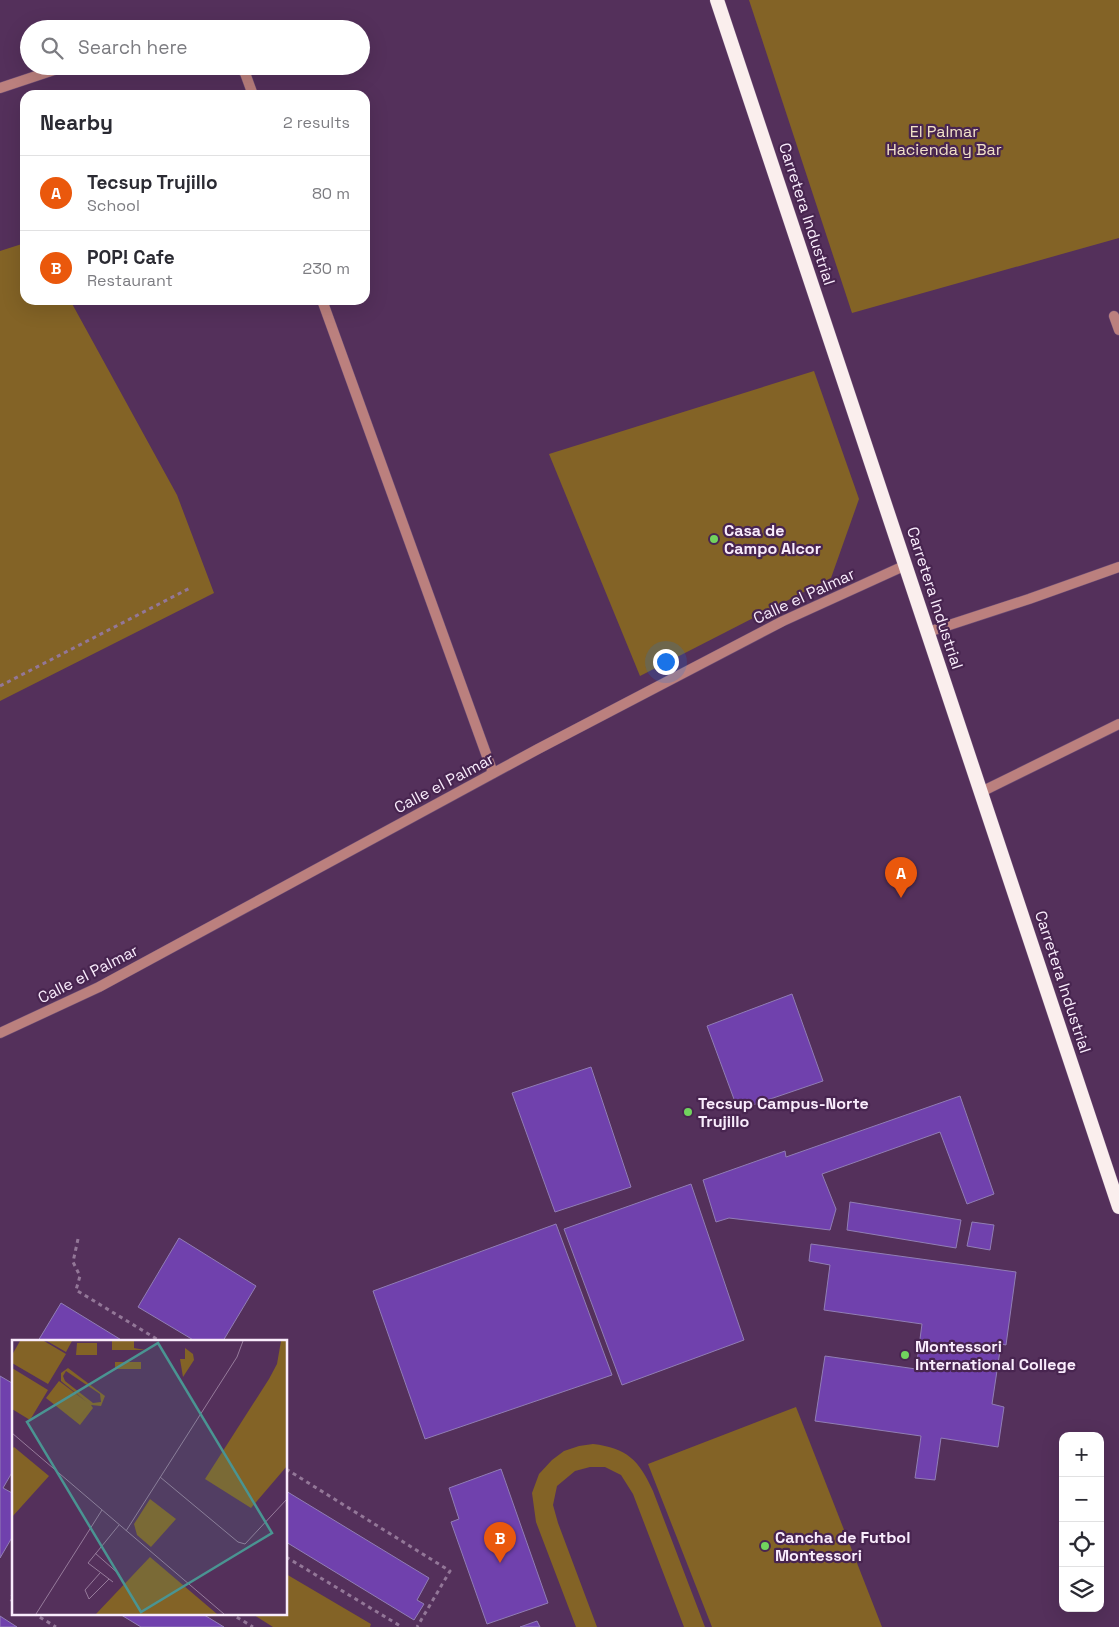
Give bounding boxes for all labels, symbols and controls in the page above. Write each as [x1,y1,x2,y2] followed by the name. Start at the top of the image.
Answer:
[20,20,370,75] search box
[38,34,66,62] icon: search
[78,35,188,60] text: Search here
[40,109,113,136] text: Nearby
[283,112,350,133] text: 2 results
[886,121,1002,160] park label: El Palmar Hacienda y Bar
[774,140,840,288] street label: Carretera Industrial
[87,170,218,195] text: Tecsup Trujillo
[51,183,61,204] text: A
[312,183,350,204] text: 80 m
[87,195,140,216] text: School
[87,245,175,270] text: POP! Cafe
[51,258,61,279] text: B
[303,258,350,279] text: 230 m
[87,270,173,291] text: Restaurant
[724,520,821,559] place label: Casa de Campo Alcor
[902,524,968,672] street label: Carretera Industrial
[708,533,720,545] marker: Casa de Campo Alcor
[750,563,858,629] street label: Calle el Palmar
[653,649,679,675] your location
[391,748,497,818] street label: Calle el Palmar
[885,857,917,898] pin: A
[1030,908,1096,1056] street label: Carretera Industrial
[34,940,142,1008] street label: Calle el Palmar
[698,1093,869,1132] place label: Tecsup Campus-Norte Trujillo
[682,1106,694,1118] marker: Tecsup Campus-Norte Trujillo
[915,1336,1076,1375] place label: Montessori International College
[12,1340,288,1614] inset map
[899,1349,911,1361] marker: Montessori International College
[1059,1432,1104,1612] map controls
[1059,1432,1104,1477] button: +
[1059,1477,1104,1522] button: −
[484,1522,516,1563] pin: B
[1059,1522,1104,1567] button: locate
[775,1527,910,1566] place label: Cancha de Futbol Montessori
[759,1540,771,1552] marker: Cancha de Futbol Montessori
[1059,1567,1104,1612] button: layers

